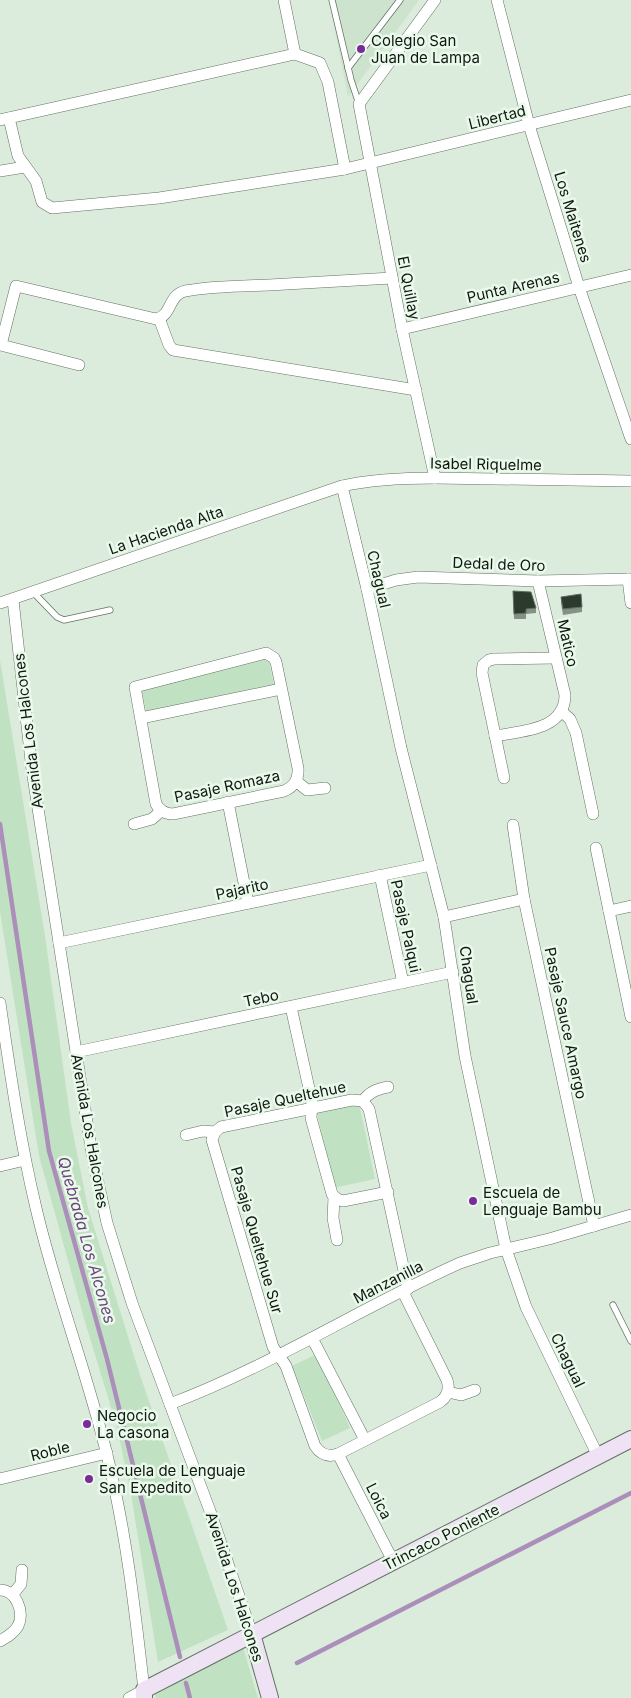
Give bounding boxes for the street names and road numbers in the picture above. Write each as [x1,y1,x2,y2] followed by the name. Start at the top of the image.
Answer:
[466,101,528,133] street label: Libertad
[550,169,596,265] street label: Los Maitenes
[393,254,425,322] street label: El Quillay
[465,267,561,307] street label: Punta Arenas
[430,454,542,474] street label: Isabel Riquelme
[106,501,226,559] street label: La Hacienda Alta
[363,548,395,610] street label: Chagual
[452,553,546,575] street label: Dedal de Oro
[553,617,583,669] street label: Matico
[9,652,47,810] street label: Avenida Los Halcones
[172,766,282,806] street label: Pasaje Romaza
[214,874,270,904] street label: Pajarito
[387,878,425,974] street label: Pasaje Palqui
[456,945,482,1005] street label: Chagual
[541,945,591,1101] street label: Pasaje Sauce Amargo
[242,985,280,1011] street label: Tebo
[67,1052,113,1210] street label: Avenida Los Halcones
[222,1077,348,1121] street label: Pasaje Queltehue
[227,1164,287,1316] street label: Pasaje Queltehue Sur
[350,1256,426,1308] street label: Manzanilla
[547,1330,589,1390] street label: Chagual
[28,1437,72,1465] street label: Roble
[362,1480,396,1522] street label: Loica
[380,1499,502,1575] street label: Trincaco Poniente
[202,1510,268,1664] street label: Avenida Los Halcones

